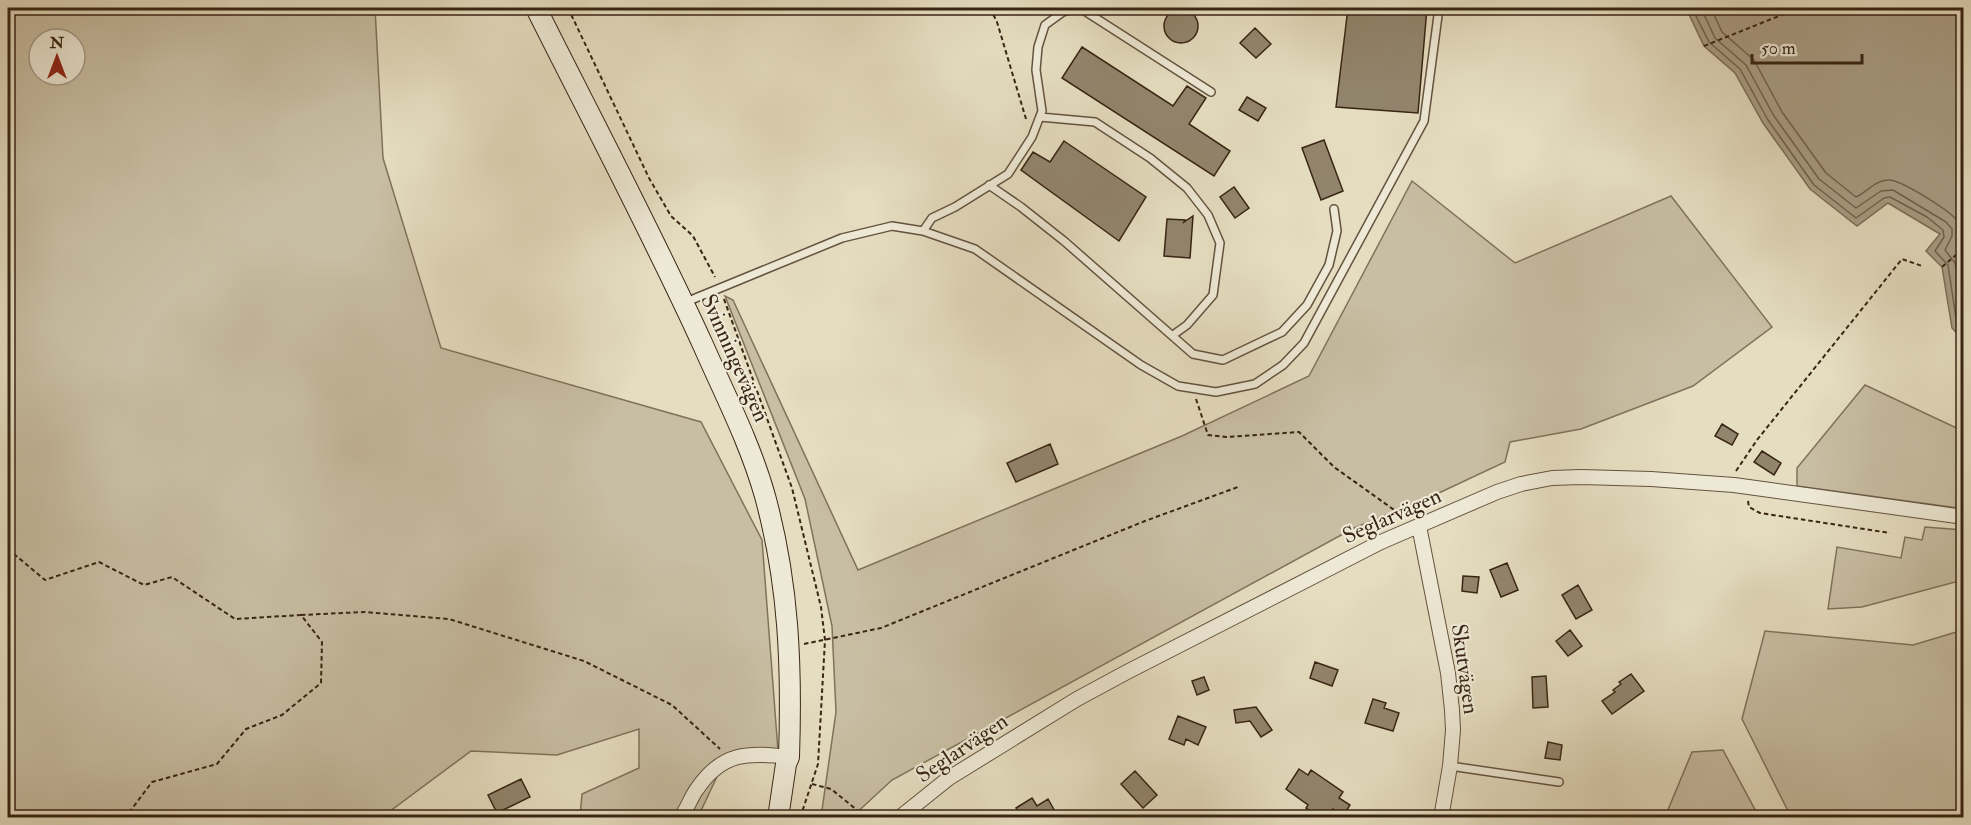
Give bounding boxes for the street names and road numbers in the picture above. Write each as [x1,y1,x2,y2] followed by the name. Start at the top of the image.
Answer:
[694,290,776,426] street label: Svinningevägen
[1338,482,1446,550] street label: Seglarvägen
[1445,622,1485,716] street label: Skutvägen
[911,707,1013,789] street label: Seglarvägen

